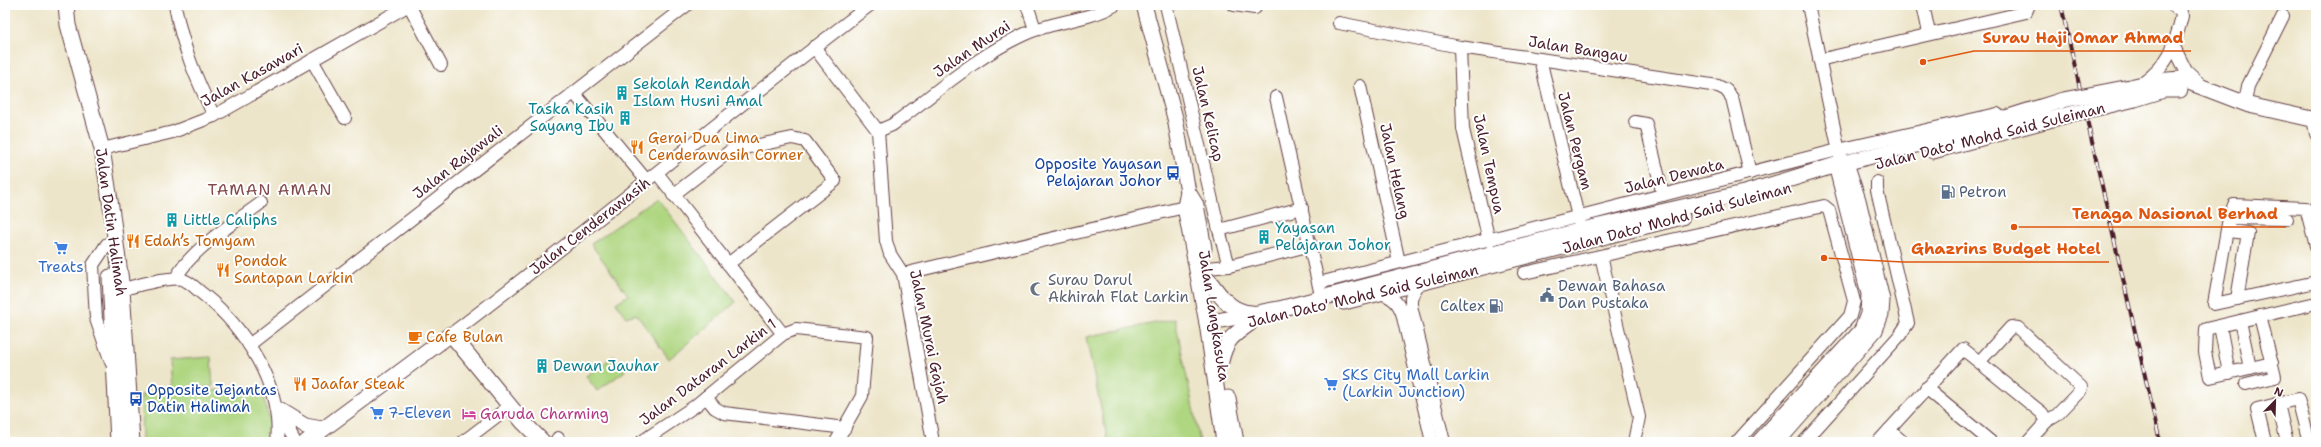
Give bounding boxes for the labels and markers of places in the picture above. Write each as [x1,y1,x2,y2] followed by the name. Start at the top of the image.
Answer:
[1974,23,2191,51] callout: Surau Haji Omar Ahmad
[633,74,763,111] place label: Sekolah Rendah Islam Husni Amal
[614,85,630,101] building icon: Sekolah Rendah Islam Husni Amal
[528,99,614,136] place label: Taska Kasih Sayang Ibu
[617,110,633,126] building icon: Taska Kasih Sayang Ibu
[648,128,804,165] place label: Gerai Dua Lima Cenderawasih Corner
[629,139,645,155] restaurant icon: Gerai Dua Lima Cenderawasih Corner
[1034,154,1162,191] place label: Opposite Yayasan Pelajaran Johor
[1165,165,1181,181] bus stop icon: Opposite Yayasan Pelajaran Johor
[1959,182,2006,202] place label: Petron
[1940,184,1956,200] fuel station icon: Petron
[2064,199,2286,227] callout: Tenaga Nasional Berhad
[183,210,277,230] place label: Little Caliphs
[164,212,180,228] building icon: Little Caliphs
[1275,218,1391,255] place label: Yayasan Pelajaran Johor
[1256,229,1272,245] building icon: Yayasan Pelajaran Johor
[144,231,255,251] place label: Edah’s Tomyam
[125,233,141,249] restaurant icon: Edah’s Tomyam
[1903,234,2109,262] callout: Ghazrins Budget Hotel
[53,240,69,256] supermarket icon: Treats
[234,251,353,288] place label: Pondok Santapan Larkin
[38,257,84,277] place label: Treats
[215,262,231,278] restaurant icon: Pondok Santapan Larkin
[1048,270,1189,307] place label: Surau Darul Akhirah Flat Larkin
[1558,276,1666,313] place label: Dewan Bahasa Dan Pustaka
[1029,281,1045,297] mosque icon: Surau Darul Akhirah Flat Larkin
[1539,287,1555,303] public building icon: Dewan Bahasa Dan Pustaka
[1440,296,1485,316] place label: Caltex
[1488,298,1504,314] fuel station icon: Caltex
[426,327,503,347] place label: Cafe Bulan
[407,329,423,345] cafe icon: Cafe Bulan
[553,356,659,376] place label: Dewan Jauhar
[534,358,550,374] building icon: Dewan Jauhar
[1342,365,1489,402] place label: SKS City Mall Larkin (Larkin Junction)
[311,374,405,394] place label: Jaafar Steak
[292,376,308,392] restaurant icon: Jaafar Steak
[1323,376,1339,392] supermarket icon: SKS City Mall Larkin (Larkin Junction)
[147,380,277,417] place label: Opposite Jejantas Datin Halimah
[128,391,144,407] bus stop icon: Opposite Jejantas Datin Halimah
[388,403,451,423] place label: 7-Eleven
[480,404,609,424] place label: Garuda Charming
[369,405,385,421] supermarket icon: 7-Eleven
[461,406,477,422] hotel icon: Garuda Charming

